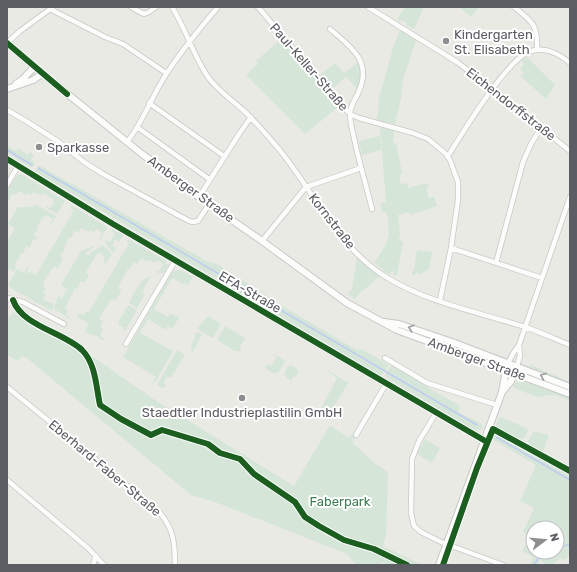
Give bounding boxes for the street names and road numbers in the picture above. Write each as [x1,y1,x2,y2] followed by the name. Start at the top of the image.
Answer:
[267,20,351,114] street label: Paul-Keller-Straße
[463,65,559,143] street label: Eichendorffstraße
[144,153,237,226] street label: Amberger Straße
[306,190,358,252] street label: Kornstraße
[216,268,284,316] street label: EFA-Straße
[426,334,528,385] street label: Amberger Straße
[46,417,164,519] street label: Eberhard-Faber-Straße

